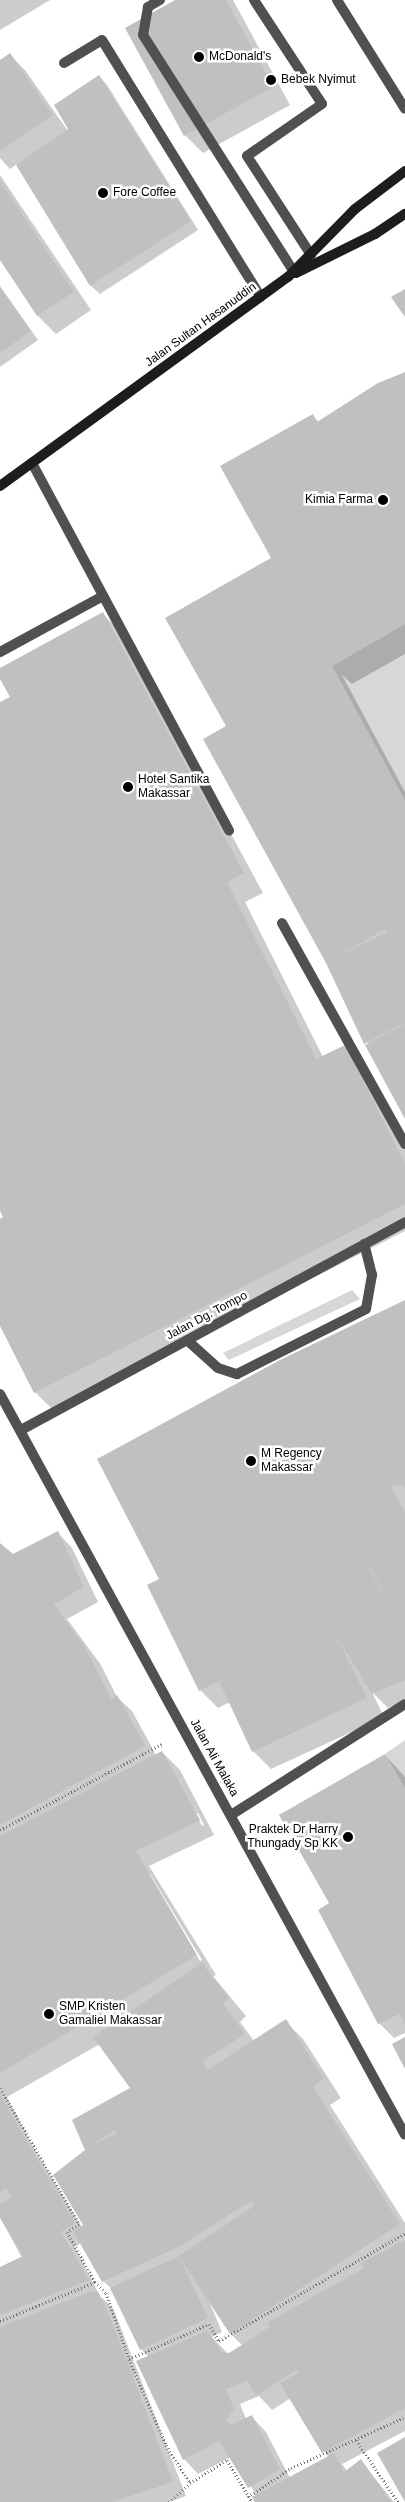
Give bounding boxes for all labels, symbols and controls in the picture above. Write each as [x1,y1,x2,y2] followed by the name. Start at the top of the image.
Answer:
[209,50,271,64] place label: McDonald's
[193,51,205,63] marker: McDonald's
[281,73,356,87] place label: Bebek Nyimut
[265,74,277,86] marker: Bebek Nyimut
[113,186,176,200] place label: Fore Coffee
[97,187,109,199] marker: Fore Coffee
[143,280,259,370] street label: Jalan Sultan Hasanuddin
[305,493,373,507] place label: Kimia Farma
[377,494,389,506] marker: Kimia Farma
[138,773,209,801] place label: Hotel Santika Makassar
[122,781,134,793] marker: Hotel Santika Makassar
[164,1289,250,1343] street label: Jalan Dg. Tompo
[261,1447,322,1475] place label: M Regency Makassar
[245,1455,257,1467] marker: M Regency Makassar
[187,1716,241,1800] street label: Jalan Ali Malaka
[247,1823,338,1851] place label: Praktek Dr Harry Thungady Sp KK
[342,1831,354,1843] marker: Praktek Dr Harry Thungady Sp KK
[59,2000,162,2028] place label: SMP Kristen Gamaliel Makassar
[43,2008,55,2020] marker: SMP Kristen Gamaliel Makassar

